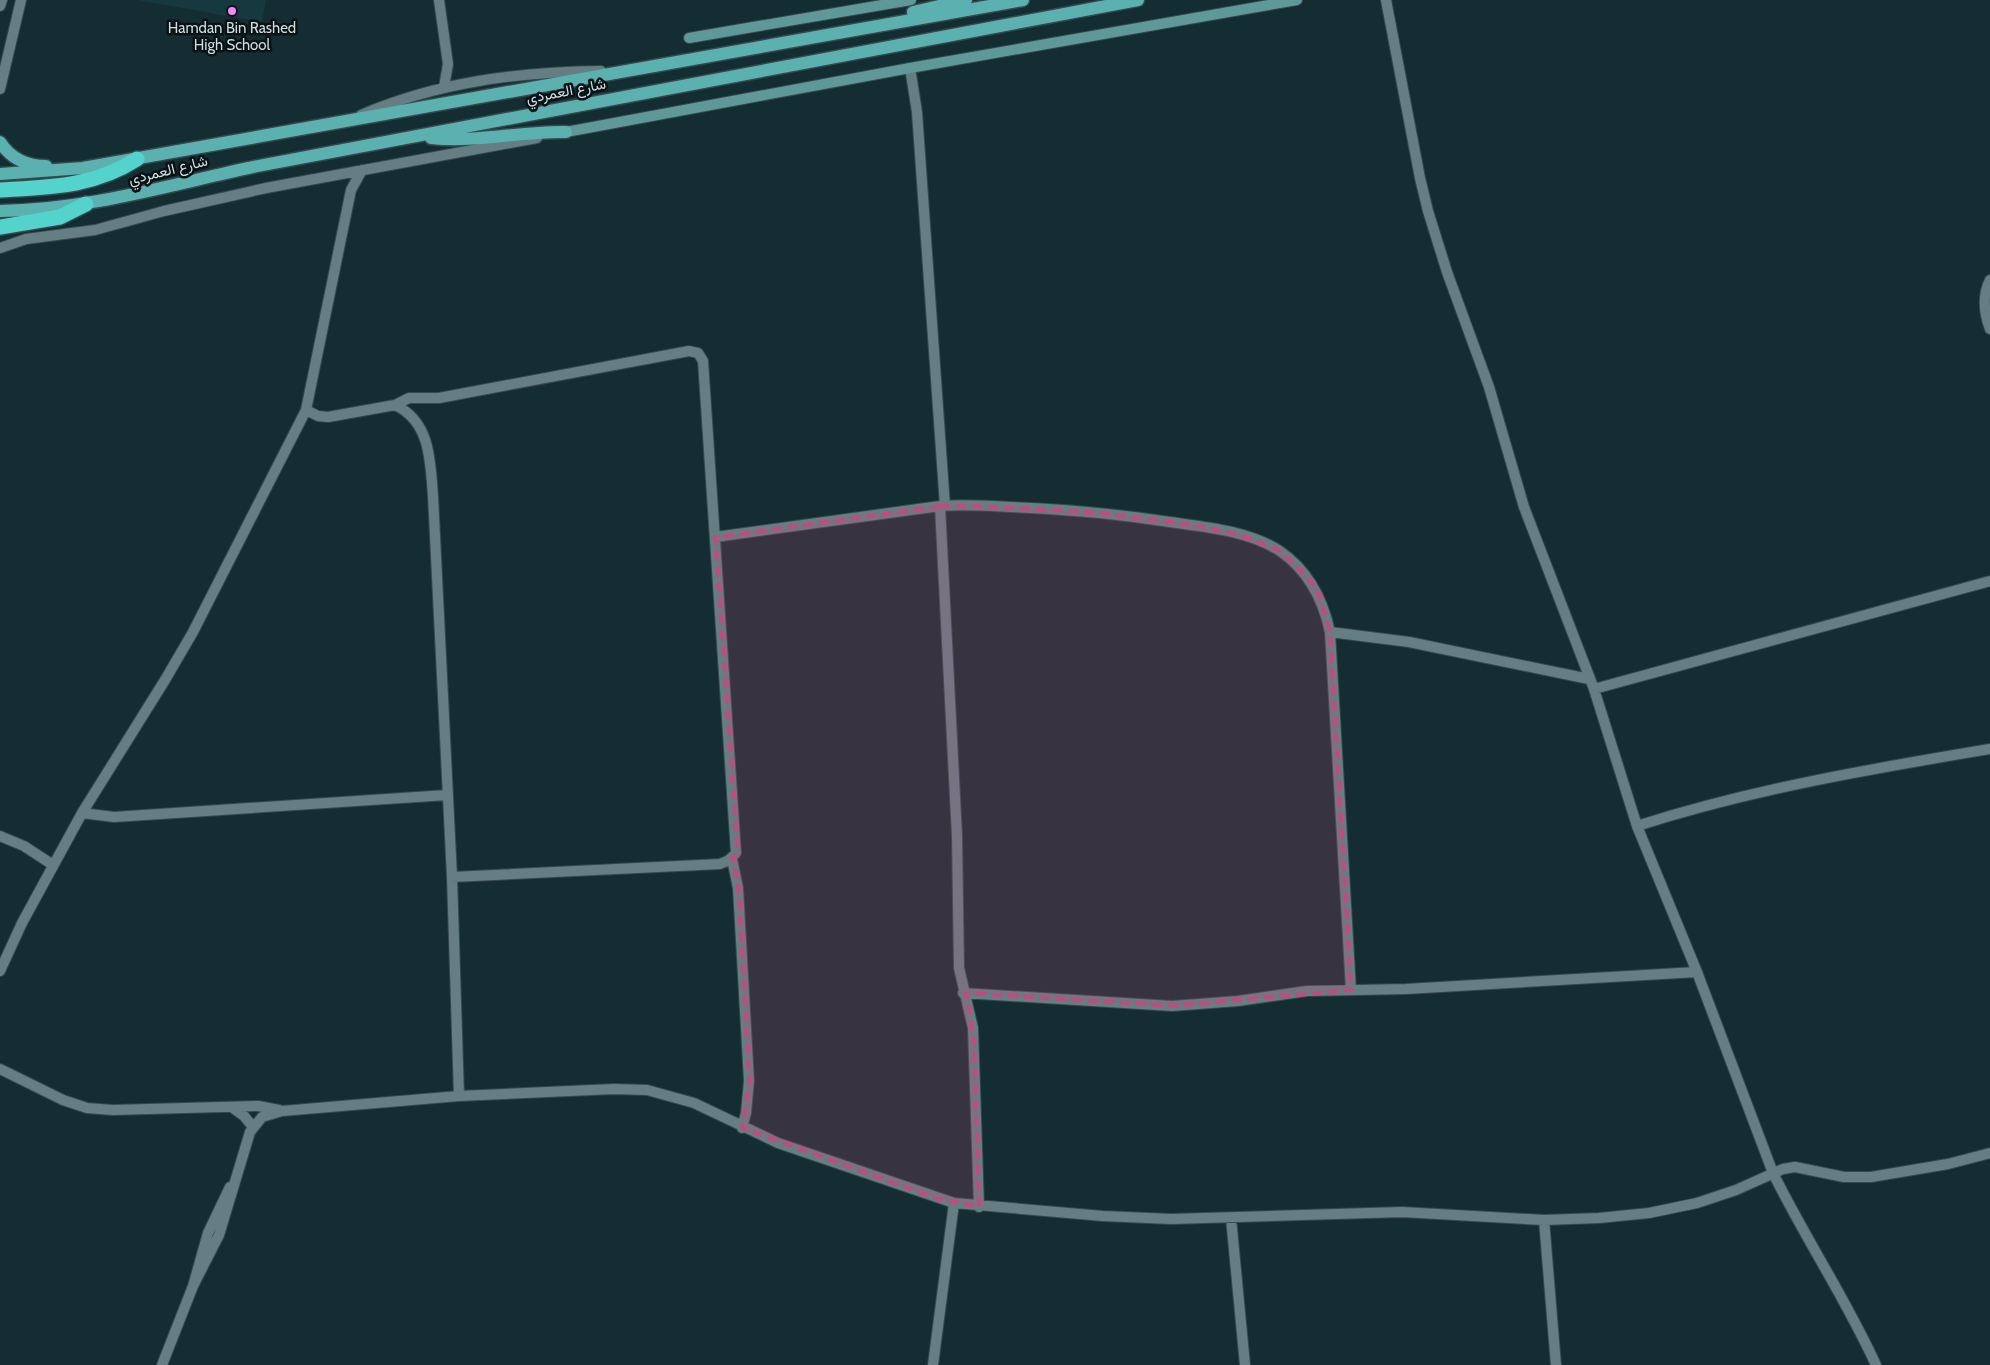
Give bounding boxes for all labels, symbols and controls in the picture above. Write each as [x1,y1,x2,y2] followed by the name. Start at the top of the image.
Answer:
[226,5,238,17] marker: Hamdan Bin Rashed High School
[168,19,296,54] place label: Hamdan Bin Rashed High School
[525,74,608,111] street label: شارع العمردي
[127,151,211,192] street label: شارع العمردي

